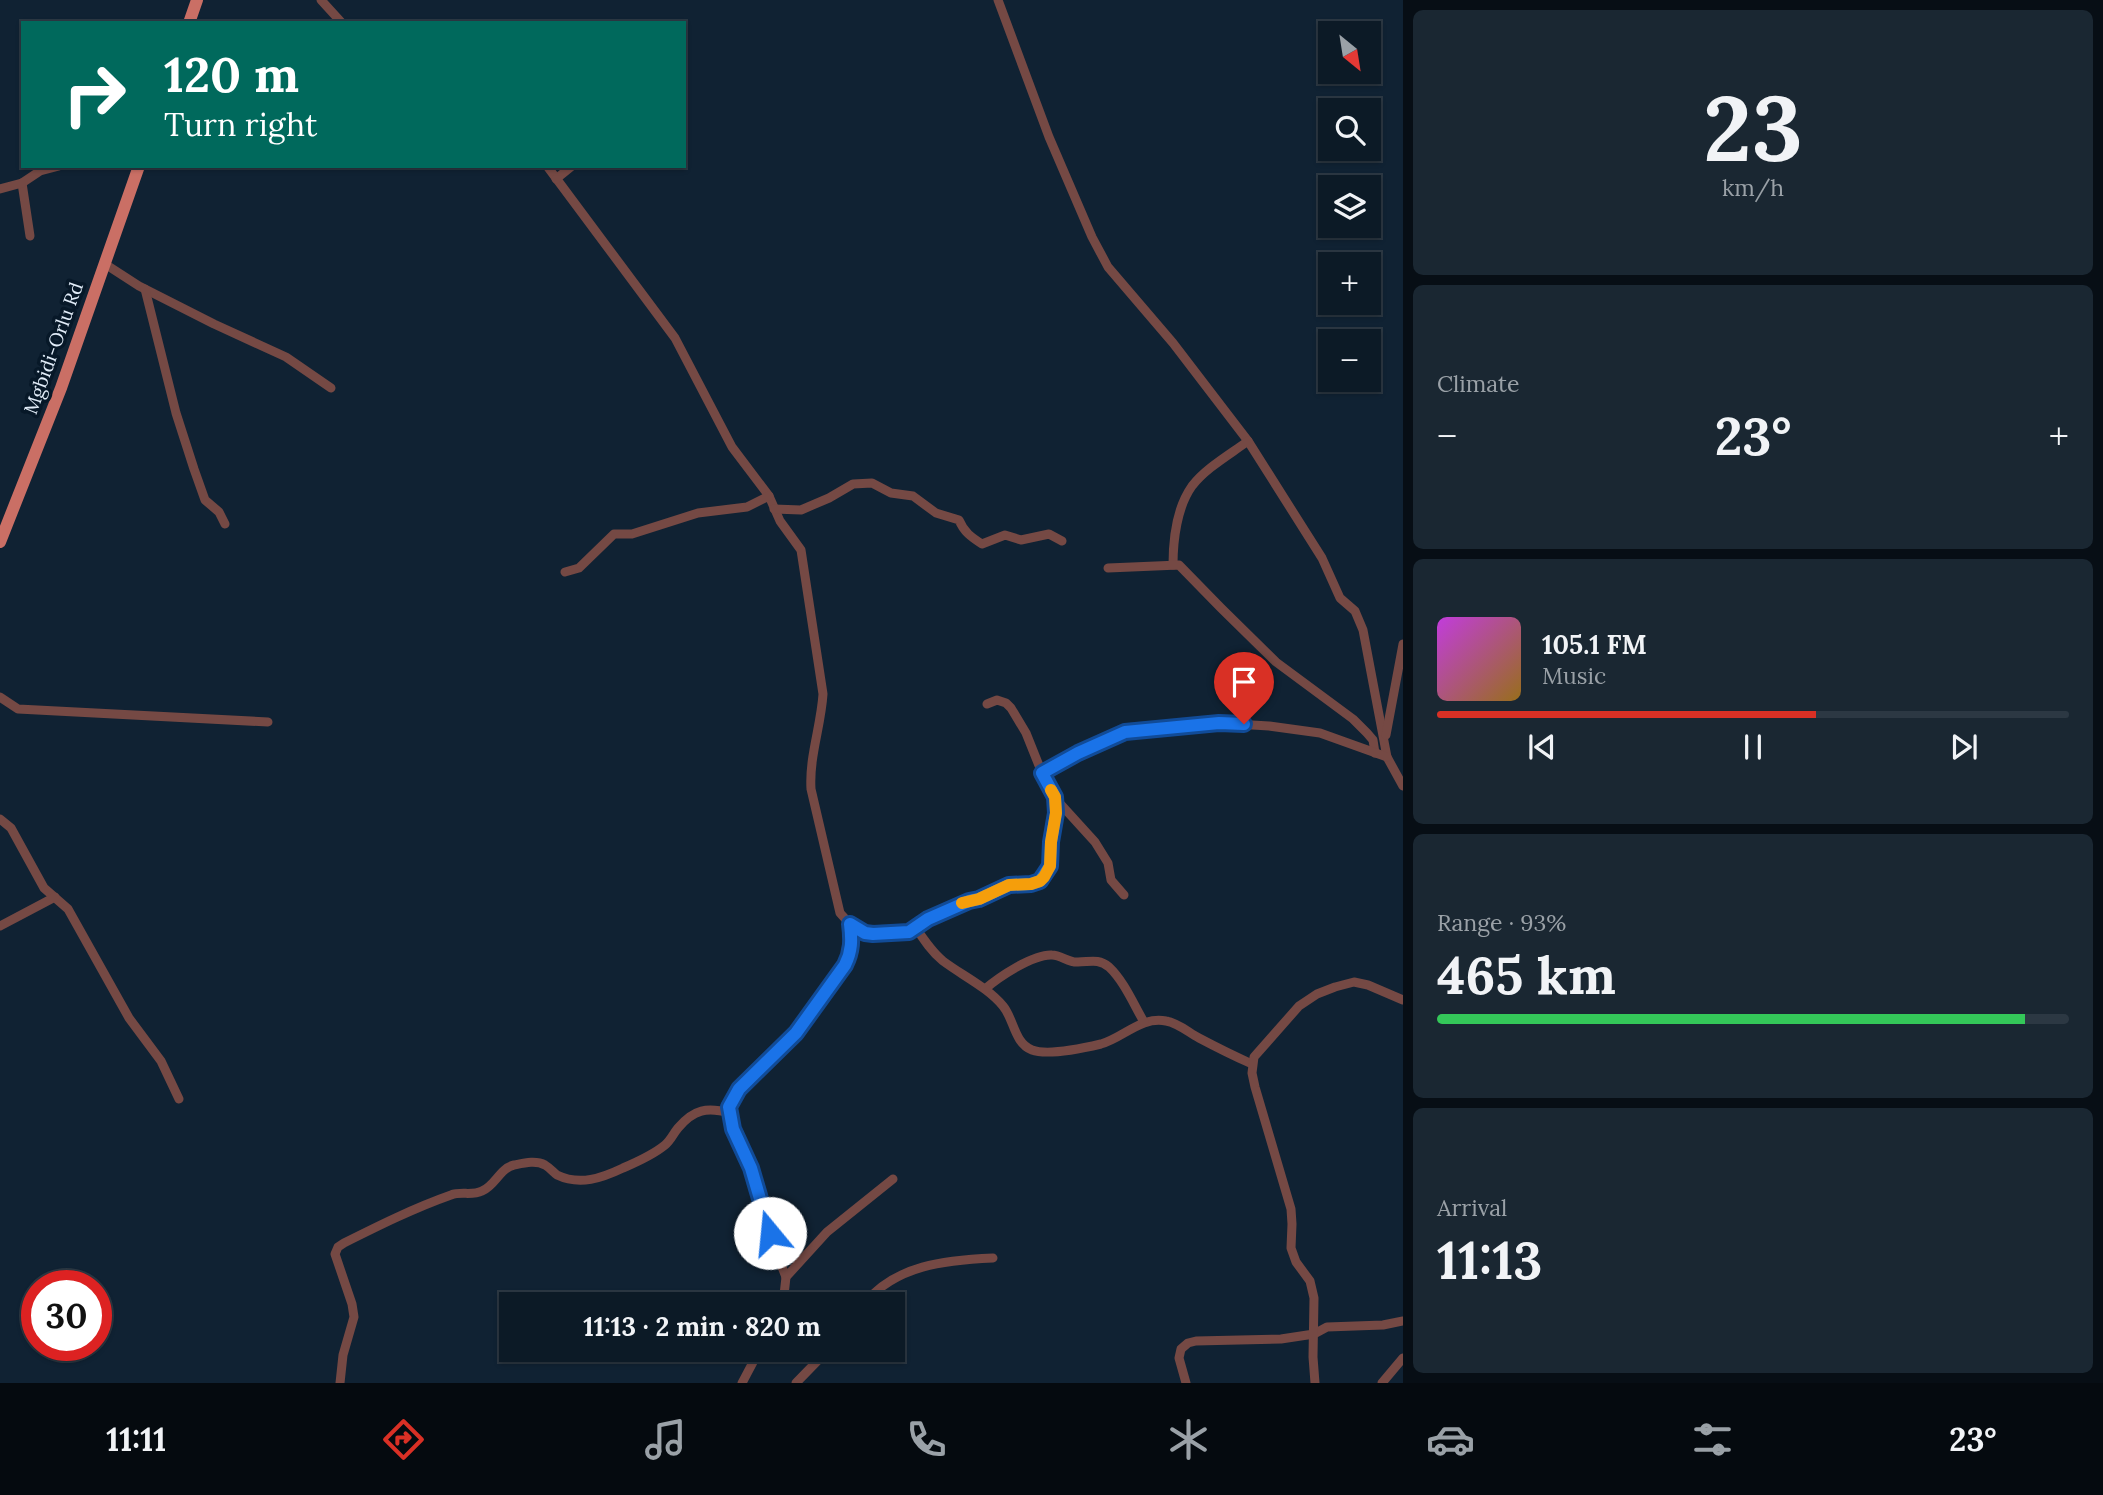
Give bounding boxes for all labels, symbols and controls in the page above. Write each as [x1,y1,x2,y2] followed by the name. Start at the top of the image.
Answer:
[1318,21,1381,84] north arrow
[1318,21,1381,392] map controls
[164,43,299,105] text: 120 m
[49,49,140,140] icon: right
[1703,69,1803,186] text: 23
[1318,98,1381,161] button: search
[164,104,317,145] text: Turn right
[1722,173,1784,202] text: km/h
[1318,175,1381,238] button: layers
[1318,252,1381,315] button: +
[18,279,88,417] street label: Mgbidi-Orlu Rd
[1318,329,1381,392] button: −
[1437,369,1519,398] text: Climate
[1715,403,1791,469] text: 23°
[1437,412,1457,460] text: −
[2049,412,2069,460] text: +
[1542,628,1647,661] text: 105.1 FM
[1214,652,1274,724] pin
[1542,661,1606,690] text: Music
[1225,663,1263,701] icon: arrive
[1523,728,1561,766] icon: previous
[1734,728,1772,766] icon: pause
[1945,728,1983,766] icon: next
[1437,908,1566,937] text: Range · 93%
[1437,942,1616,1008] text: 465 km
[1437,1193,1507,1222] text: Arrival
[733,1196,807,1270] position arrow
[1437,1227,1542,1293] text: 11:13
[21,1270,112,1361] speed limit sign: 30
[583,1310,821,1343] text: 11:13 · 2 min · 820 m
[379,1415,428,1464] icon: directions
[641,1415,690,1464] icon: music
[902,1415,951,1464] icon: phone
[1164,1415,1213,1464] icon: climate
[1426,1415,1475,1464] icon: car
[1688,1415,1737,1464] icon: filters
[106,1419,166,1460] text: 11:11
[1949,1419,1997,1460] text: 23°

